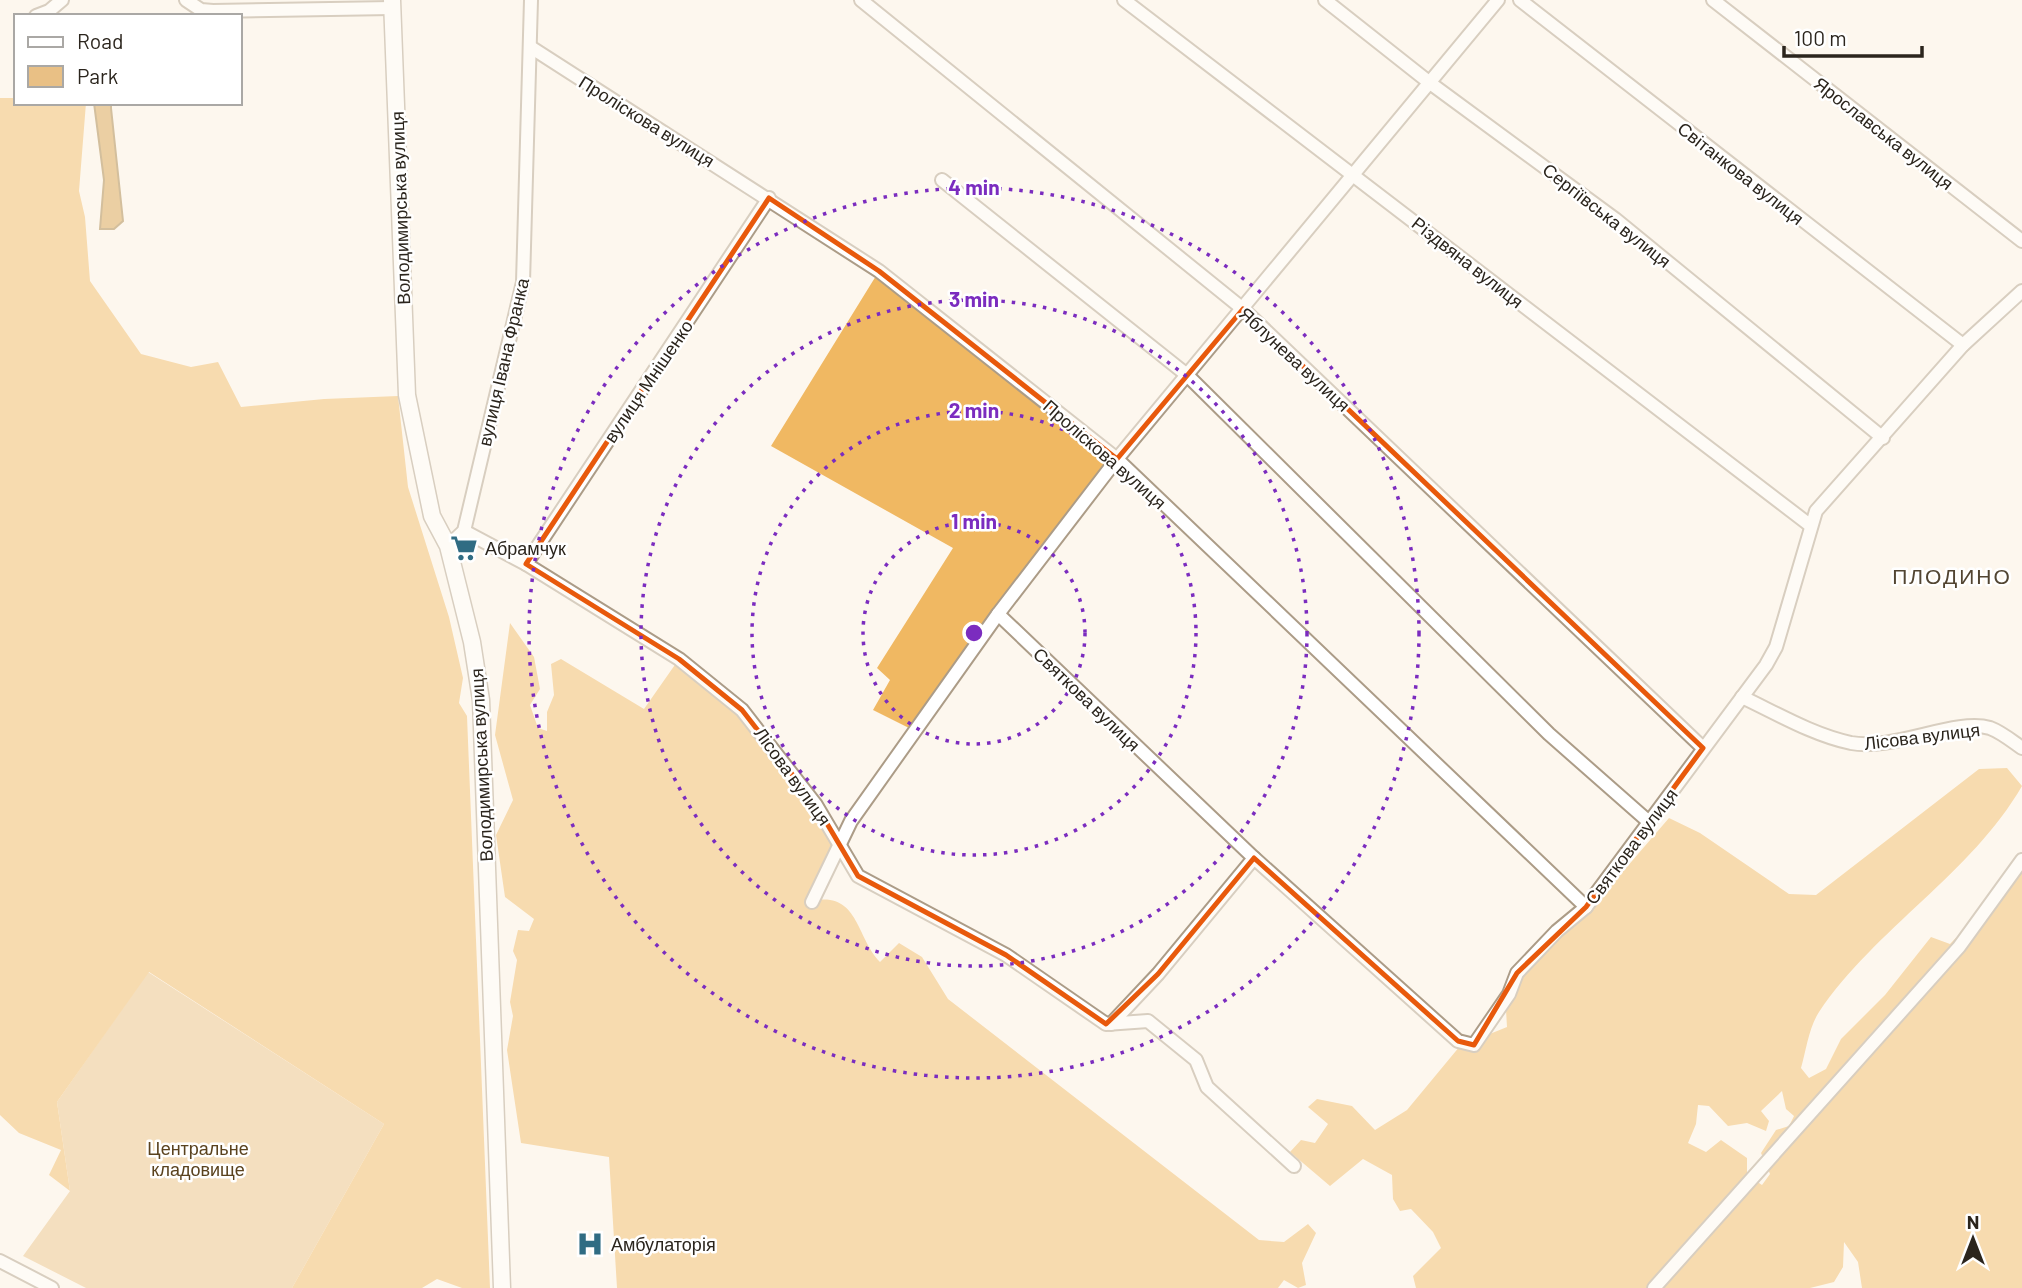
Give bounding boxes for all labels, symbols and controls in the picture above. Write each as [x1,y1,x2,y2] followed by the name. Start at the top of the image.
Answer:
[14,14,242,105] legend
[1784,14,1922,58] scale bar
[1794,25,1847,50] text: 100 m
[77,28,123,53] text: Road
[77,63,118,88] text: Park
[575,70,719,172] street label: Проліскова вулиця
[1810,72,1958,194] street label: Ярославська вулиця
[386,111,414,305] street label: Володимирська вулиця
[1674,117,1808,229] street label: Світанкова вулиця
[1539,158,1675,272] street label: Сергіївська вулиця
[948,174,1000,199] text: 4 min
[1408,212,1528,312] street label: Різдвяна вулиця
[473,275,533,448] street label: вулиця Івана Франка
[949,286,999,311] text: 3 min
[1235,302,1355,416] street label: Яблунева вулиця
[599,315,697,447] street label: вулиця Мнішенко
[1039,395,1171,513] street label: Проліскова вулиця
[949,397,999,422] text: 2 min
[951,508,997,533] text: 1 min
[449,533,479,563] supermarket icon: Абрамчук
[485,537,566,559] place label: Абрамчук
[1892,563,2012,588] district label: ПЛОДИНО
[962,621,986,645] centre of rings
[1029,643,1145,755] street label: Святкова вулиця
[465,668,497,862] street label: Володимирська вулиця
[1863,718,1981,754] street label: Лісова вулиця
[750,722,836,830] street label: Лісова вулиця
[1580,784,1682,908] street label: Святкова вулиця
[147,1137,249,1180] park label: Центральне кладовище
[1938,1204,2008,1274] north arrow
[1967,1210,1979,1233] text: N
[575,1229,605,1259] hospital icon: Амбулаторія
[611,1233,716,1255] place label: Амбулаторія

